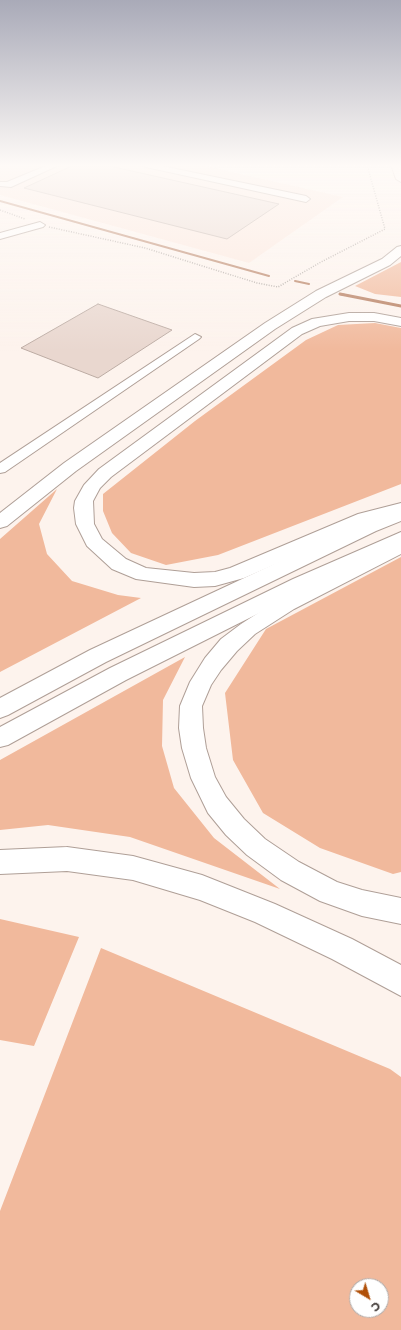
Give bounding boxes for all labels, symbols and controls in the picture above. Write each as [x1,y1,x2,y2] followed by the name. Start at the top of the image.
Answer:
[349,1278,389,1318] north arrow
[368,1299,383,1315] text: С

